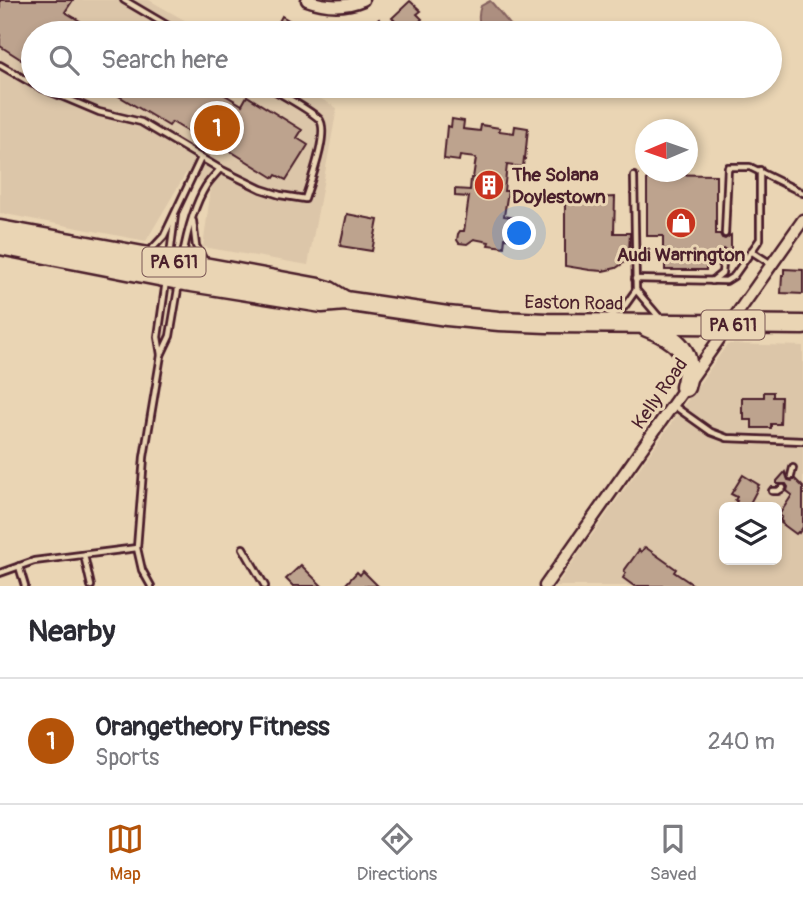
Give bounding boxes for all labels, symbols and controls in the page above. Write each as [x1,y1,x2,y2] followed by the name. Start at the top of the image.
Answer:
[21,21,782,98] search box
[45,41,83,79] icon: search
[101,44,228,76] text: Search here
[194,102,240,154] pin: 1
[635,119,698,182] north arrow
[511,163,606,209] place label: The Solana Doylestown
[472,168,506,202] building icon: The Solana Doylestown
[664,206,698,240] shop icon: Audi Warrington
[502,216,536,250] your location
[617,243,745,267] place label: Audi Warrington
[142,248,206,276] road number: PA 611
[524,290,624,316] street label: Easton Road
[702,310,764,340] road number: PA 611
[627,353,693,434] street label: Kelly Road
[719,502,782,565] map controls
[719,502,782,565] button: layers
[28,613,115,650] text: Nearby
[95,711,330,743] text: Orangetheory Fitness
[47,727,56,756] text: 1
[708,727,775,756] text: 240 m
[95,743,159,772] text: Sports
[106,820,144,886] tab: Map
[357,820,437,886] tab: Directions
[650,820,697,886] tab: Saved

